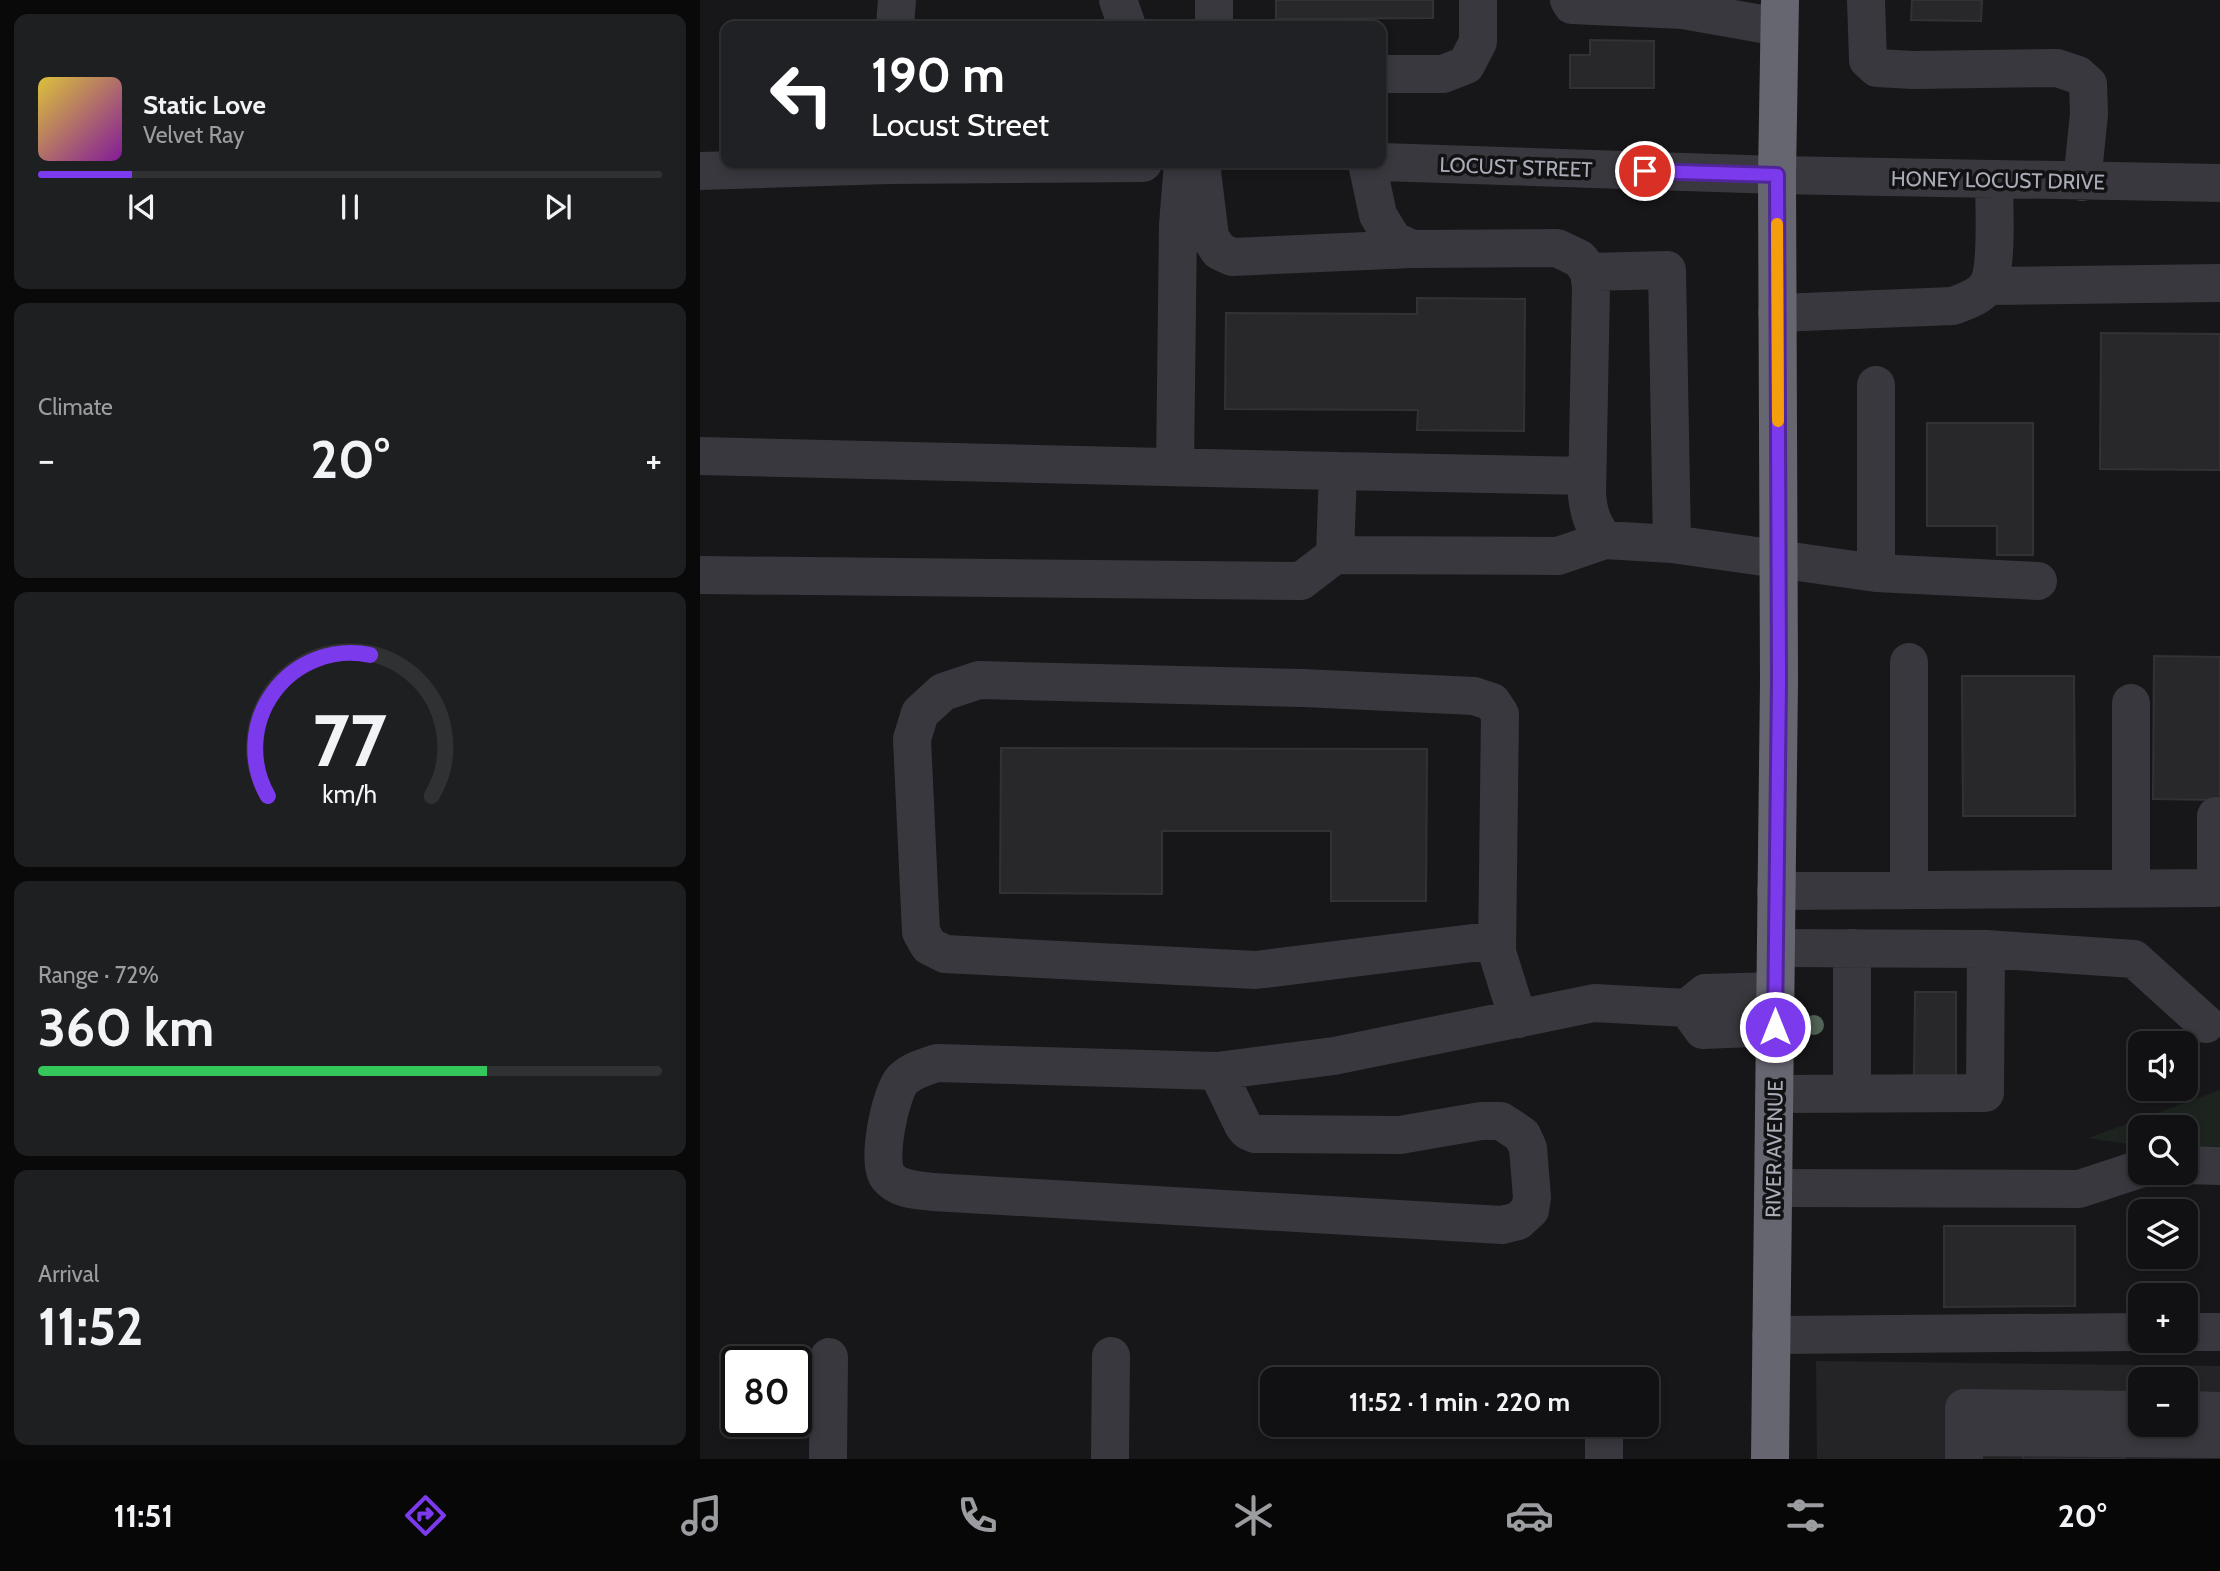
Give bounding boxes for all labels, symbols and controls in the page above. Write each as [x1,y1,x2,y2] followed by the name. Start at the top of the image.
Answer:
[871,45,1005,104] text: 190 m
[756,49,847,140] icon: left
[143,89,266,121] text: Static Love
[871,105,1049,144] text: Locust Street
[143,121,244,149] text: Velvet Ray
[1615,141,1675,201] pin
[1439,152,1593,182] street label: LOCUST STREET
[1626,152,1664,190] icon: arrive
[1891,166,2105,194] street label: HONEY LOCUST DRIVE
[123,188,161,226] icon: previous
[331,188,369,226] icon: pause
[539,188,577,226] icon: next
[38,393,113,421] text: Climate
[310,428,390,491] text: 20°
[38,436,55,483] text: −
[645,436,662,483] text: +
[313,696,387,784] text: 77
[323,778,377,808] text: km/h
[38,961,159,989] text: Range · 72%
[1738,990,1812,1064] position arrow
[38,996,214,1059] text: 360 km
[2128,1031,2198,1437] map controls
[2128,1031,2198,1101] button: sound
[1760,1080,1788,1218] street label: RIVER AVENUE
[2128,1115,2198,1185] button: search
[2128,1199,2198,1269] button: layers
[38,1260,99,1288] text: Arrival
[2128,1283,2198,1353] button: +
[38,1295,143,1358] text: 11:52
[721,1346,812,1437] speed limit sign: 80
[2128,1367,2198,1437] button: −
[1349,1386,1570,1418] text: 11:52 · 1 min · 220 m
[401,1491,450,1540] icon: directions
[677,1491,726,1540] icon: music
[953,1491,1002,1540] icon: phone
[1229,1491,1278,1540] icon: climate
[1505,1491,1554,1540] icon: car
[1781,1491,1830,1540] icon: filters
[114,1496,173,1535] text: 11:51
[2058,1496,2106,1535] text: 20°

